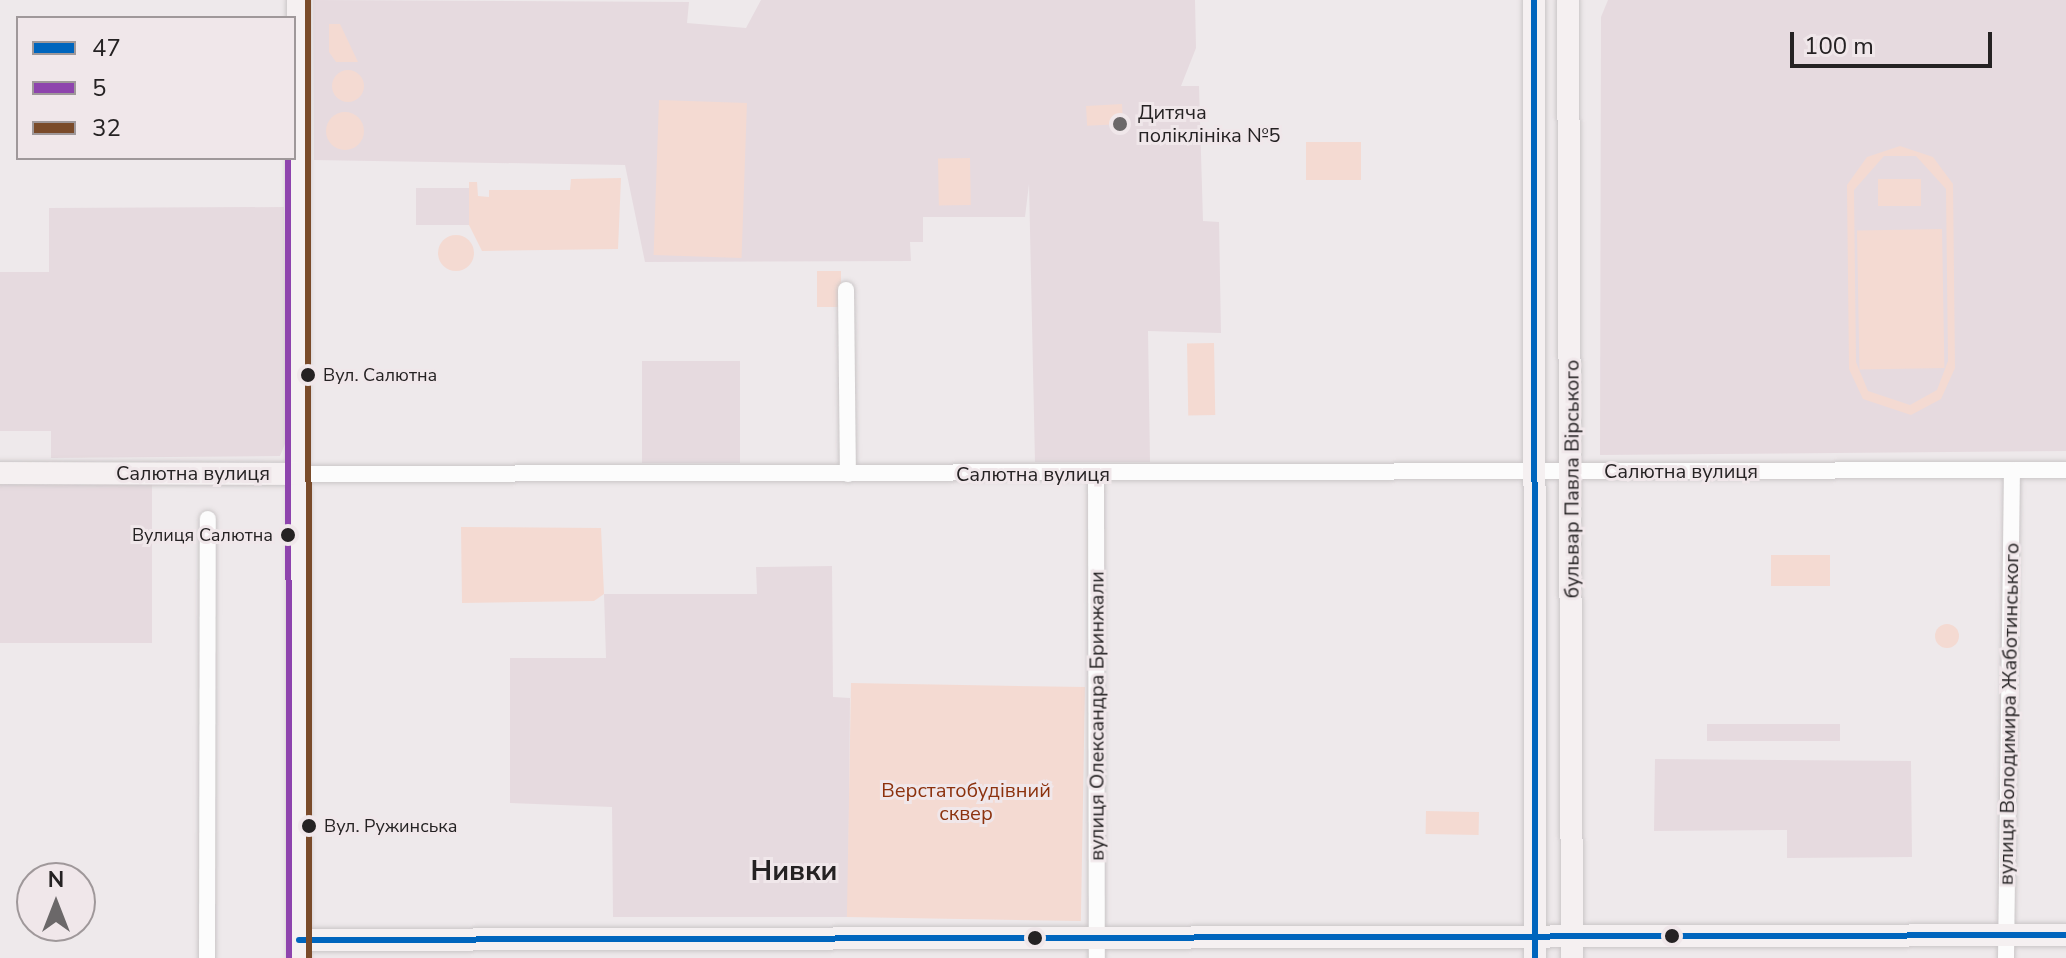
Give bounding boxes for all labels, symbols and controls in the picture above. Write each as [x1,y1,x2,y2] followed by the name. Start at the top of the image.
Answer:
[16,16,296,160] legend
[1794,16,1996,66] scale bar
[1804,30,1874,62] text: 100 m
[92,32,121,64] text: 47
[92,72,106,104] text: 5
[1138,100,1281,147] place label: Дитяча поліклініка №5
[92,112,121,144] text: 32
[1109,113,1131,135] marker: Дитяча поліклініка №5
[1560,360,1584,598] street label: бульвар Павла Вірського
[323,364,437,386] place label: Вул. Салютна
[300,367,316,383] marker: Вул. Салютна
[1604,459,1758,483] street label: Салютна вулиця
[116,461,270,485] street label: Салютна вулиця
[956,462,1110,486] street label: Салютна вулиця
[132,524,273,546] place label: Вулиця Салютна
[280,527,296,543] marker: Вулиця Салютна
[1994,543,2024,885] street label: вулиця Володимира Жаботинського
[1085,571,1109,861] street label: вулиця Олександра Бринжали
[881,778,1051,825] park label: Верстатобудівний сквер
[324,815,458,837] place label: Вул. Ружинська
[301,818,317,834] marker: Вул. Ружинська
[750,854,838,888] district label: Нивки
[16,862,96,942] north arrow
[48,865,64,895] text: N
[1664,928,1680,944] unlabelled marker
[1027,930,1043,946] unlabelled marker

